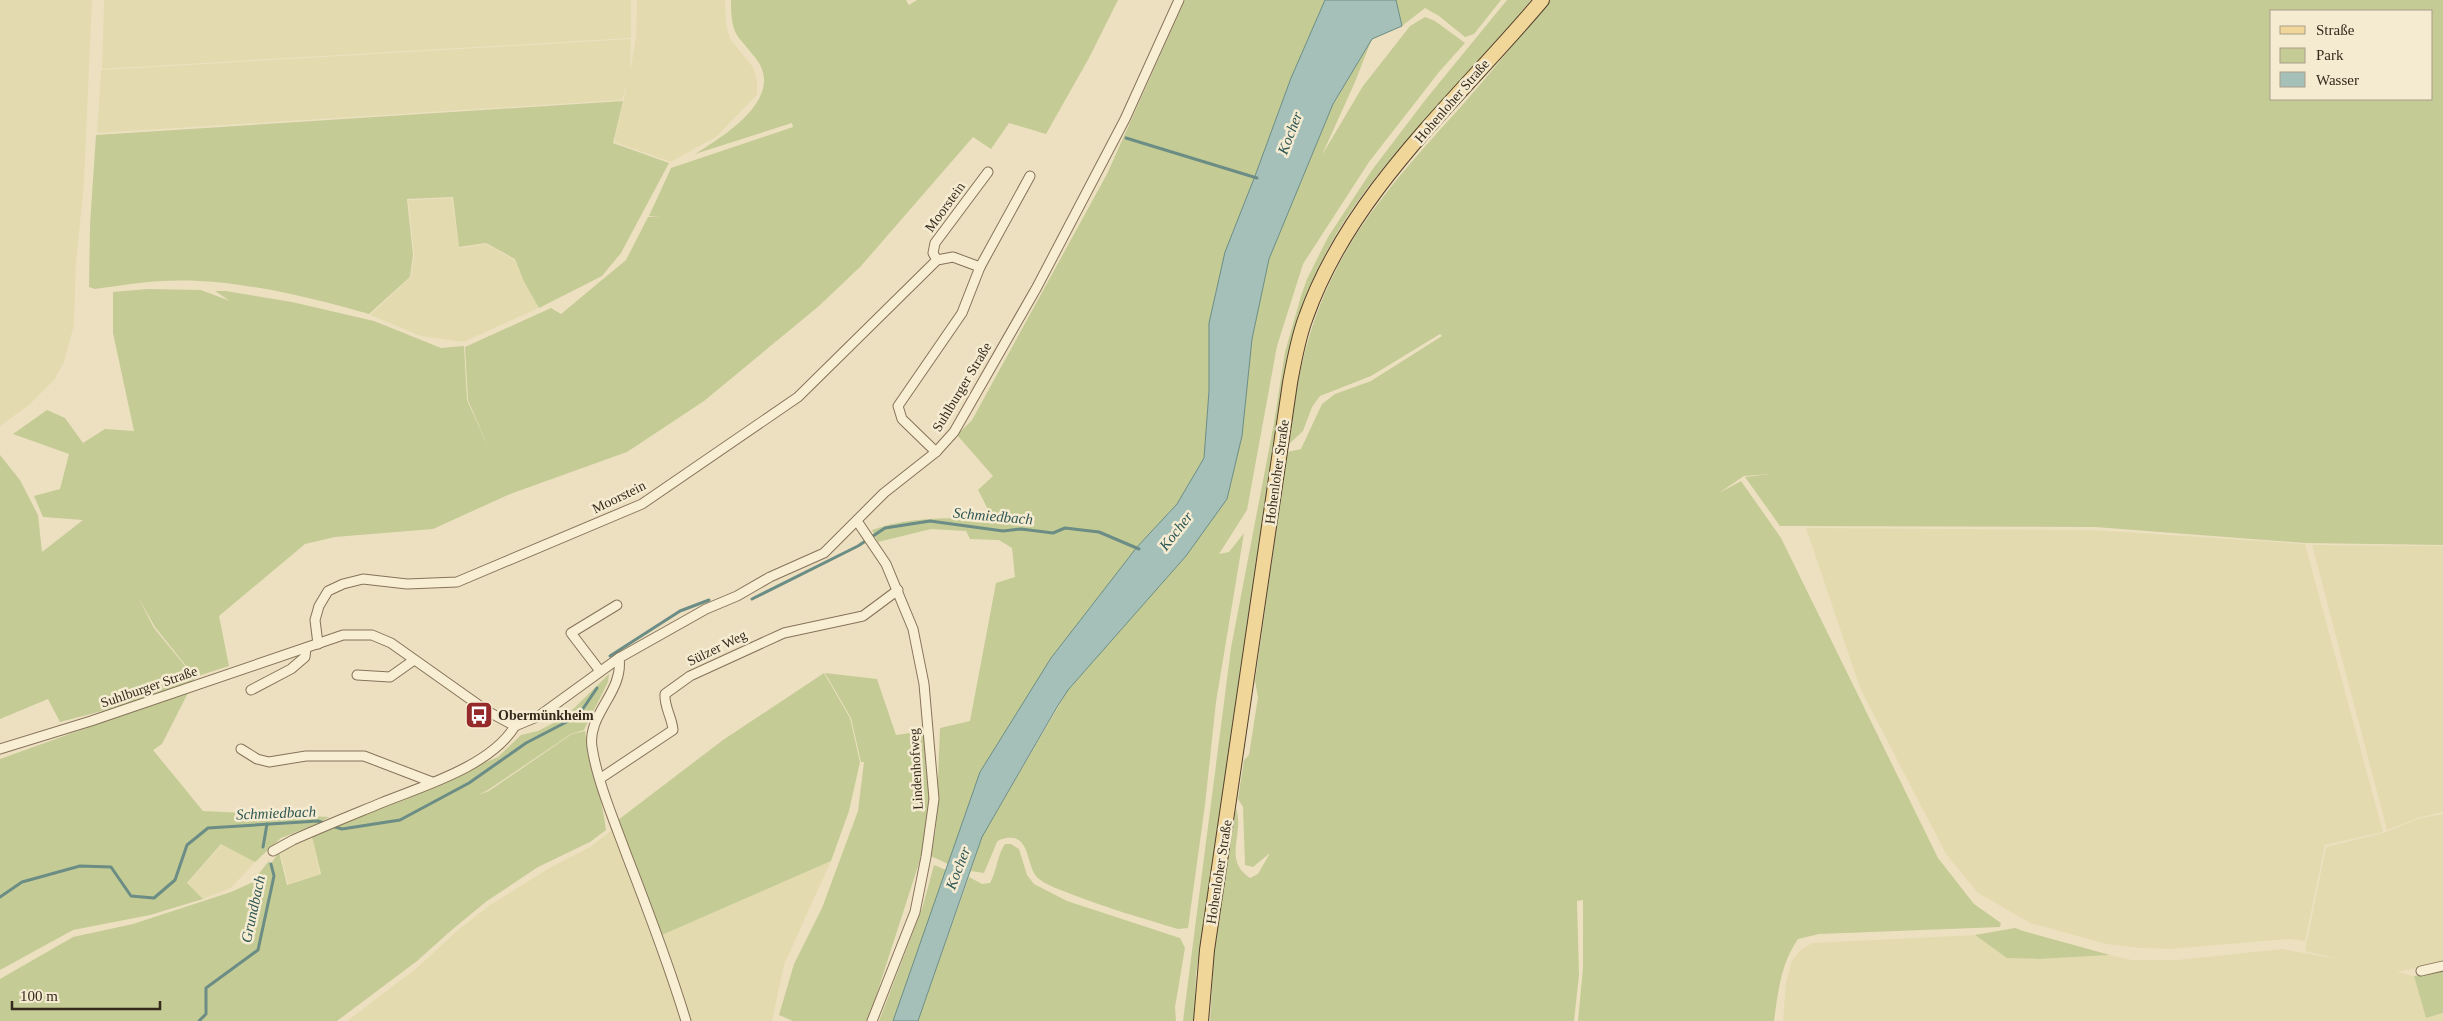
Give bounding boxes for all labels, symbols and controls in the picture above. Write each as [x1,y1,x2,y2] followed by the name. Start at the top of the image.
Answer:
[2270,10,2433,100] legend
[2316,22,2355,38] text: Straße
[2316,47,2344,63] text: Park
[1412,56,1492,146] street label: Hohenloher Straße
[2316,72,2359,88] text: Wasser
[1274,109,1305,157] water label: Kocher
[922,179,968,235] street label: Moorstein
[930,340,994,434] street label: Suhlburger Straße
[1262,419,1292,525] street label: Hohenloher Straße
[590,478,648,516] street label: Moorstein
[952,505,1034,527] water label: Schmiedbach
[1155,509,1196,554] water label: Kocher
[685,627,749,669] street label: Sülzer Weg
[99,663,199,711] street label: Suhlburger Straße
[464,700,494,730] bus stop icon: Obermünkheim
[498,708,594,723] place label: Obermünkheim
[906,728,926,810] street label: Lindenhofweg
[236,804,316,822] water label: Schmiedbach
[1203,819,1235,925] street label: Hohenloher Straße
[942,844,973,892] water label: Kocher
[238,874,268,944] water label: Grundbach
[12,978,160,1010] scale bar
[20,988,58,1004] text: 100 m

